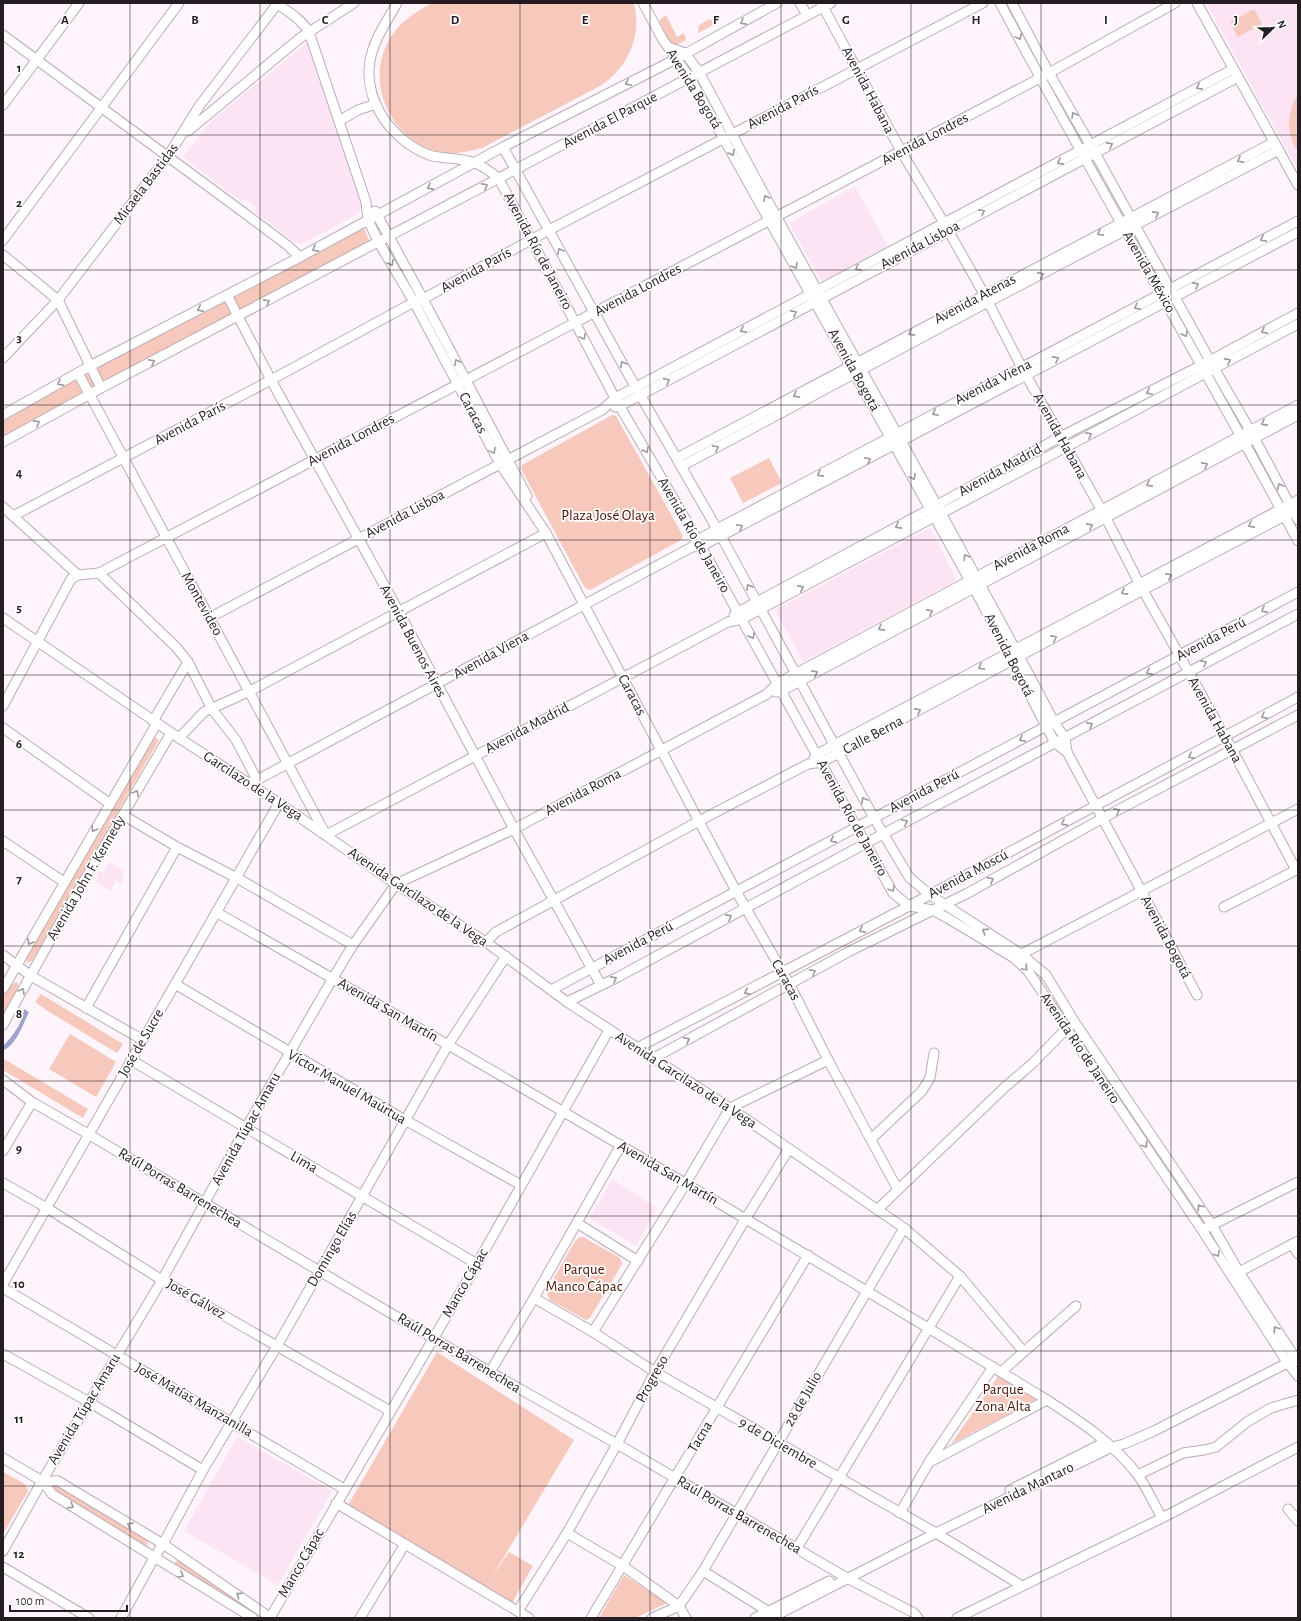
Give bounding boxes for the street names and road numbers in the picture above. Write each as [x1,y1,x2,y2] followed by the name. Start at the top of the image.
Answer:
[839,44,897,136] street label: Avenida Habana
[663,46,725,132] street label: Avenida Bogotá
[745,82,821,132] street label: Avenida París
[560,89,660,151] street label: Avenida El Parque
[879,110,971,168] street label: Avenida Londres
[111,141,181,227] street label: Micaela Bastidas
[501,190,575,312] street label: Avenida Río de Janeiro
[878,218,962,272] street label: Avenida Lisboa
[1120,229,1178,315] street label: Avenida México
[438,244,514,296] street label: Avenida París
[592,261,684,319] street label: Avenida Londres
[932,271,1018,327] street label: Avenida Atenas
[825,326,883,414] street label: Avenida Bogotá
[952,356,1034,408] street label: Avenida Viena
[456,390,490,436] street label: Caracas
[1030,390,1090,482] street label: Avenida Habana
[152,398,228,448] street label: Avenida París
[305,411,397,469] street label: Avenida Londres
[956,441,1044,499] street label: Avenida Madrid
[655,475,733,595] street label: Avenida Río de Janeiro
[363,487,447,541] street label: Avenida Lisboa
[990,521,1072,573] street label: Avenida Roma
[178,570,226,638] street label: Montevideo
[377,582,449,700] street label: Avenida Buenos Aires
[982,611,1037,699] street label: Avenida Bogotá
[1174,614,1249,664] street label: Avenida Perú
[451,628,531,682] street label: Avenida Viena
[615,672,649,718] street label: Caracas
[1185,674,1245,766] street label: Avenida Habana
[483,700,572,756] street label: Avenida Madrid
[840,713,906,757] street label: Calle Berna
[201,748,305,824] street label: Garcilazo de la Vega
[814,757,890,879] street label: Avenida Río de Janeiro
[542,766,624,818] street label: Avenida Roma
[887,766,962,816] street label: Avenida Perú
[44,812,128,943] street label: Avenida John F. Kennedy
[345,845,491,949] street label: Avenida Garcilazo de la Vega
[926,847,1011,901] street label: Avenida Moscú
[1138,893,1194,981] street label: Avenida Bogotá
[601,918,676,968] street label: Avenida Perú
[769,957,803,1003] street label: Caracas
[335,975,441,1045] street label: Avenida San Martín
[1037,990,1123,1106] street label: Avenida Río de Janeiro
[116,1006,167,1080] street label: José de Sucre
[613,1029,759,1131] street label: Avenida Garcilazo de la Vega
[285,1047,409,1127] street label: Víctor Manuel Maúrtua
[209,1070,283,1188] street label: Avenida Túpac Amaru
[615,1138,721,1208] street label: Avenida San Martín
[116,1145,244,1231] street label: Raúl Porras Barrenechea
[288,1148,320,1176] street label: Lima
[304,1209,360,1289] street label: Domingo Elías
[439,1246,491,1320] street label: Manco Cápac
[164,1276,228,1322] street label: José Gálvez
[395,1310,523,1396] street label: Raúl Porras Barrenechea
[45,1351,123,1467] street label: Avenida Túpac Amaru
[633,1353,671,1405] street label: Progreso
[132,1360,256,1440] street label: José Matías Manzanilla
[781,1369,825,1429] street label: 28 de Julio
[736,1415,820,1471] street label: 9 de Diciembre
[685,1419,715,1455] street label: Tacna
[980,1459,1076,1517] street label: Avenida Mantaro
[674,1473,804,1557] street label: Raúl Porras Barrenechea
[275,1526,327,1600] street label: Manco Cápac

